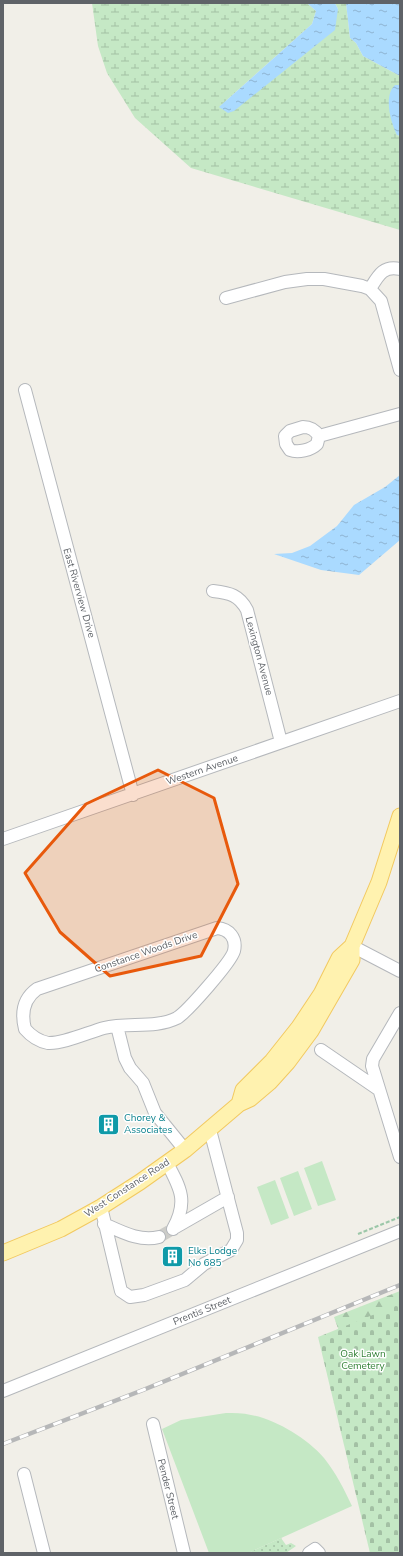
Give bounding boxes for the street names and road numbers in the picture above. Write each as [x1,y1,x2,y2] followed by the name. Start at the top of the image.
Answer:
[60,547,98,639] street label: East Riverview Drive
[242,615,276,697] street label: Lexington Avenue
[164,751,240,789] street label: Western Avenue
[93,928,199,976] street label: Constance Woods Drive
[82,1155,173,1221] street label: West Constance Road
[171,1293,233,1329] street label: Prentis Street
[154,1457,182,1521] street label: Pender Street

